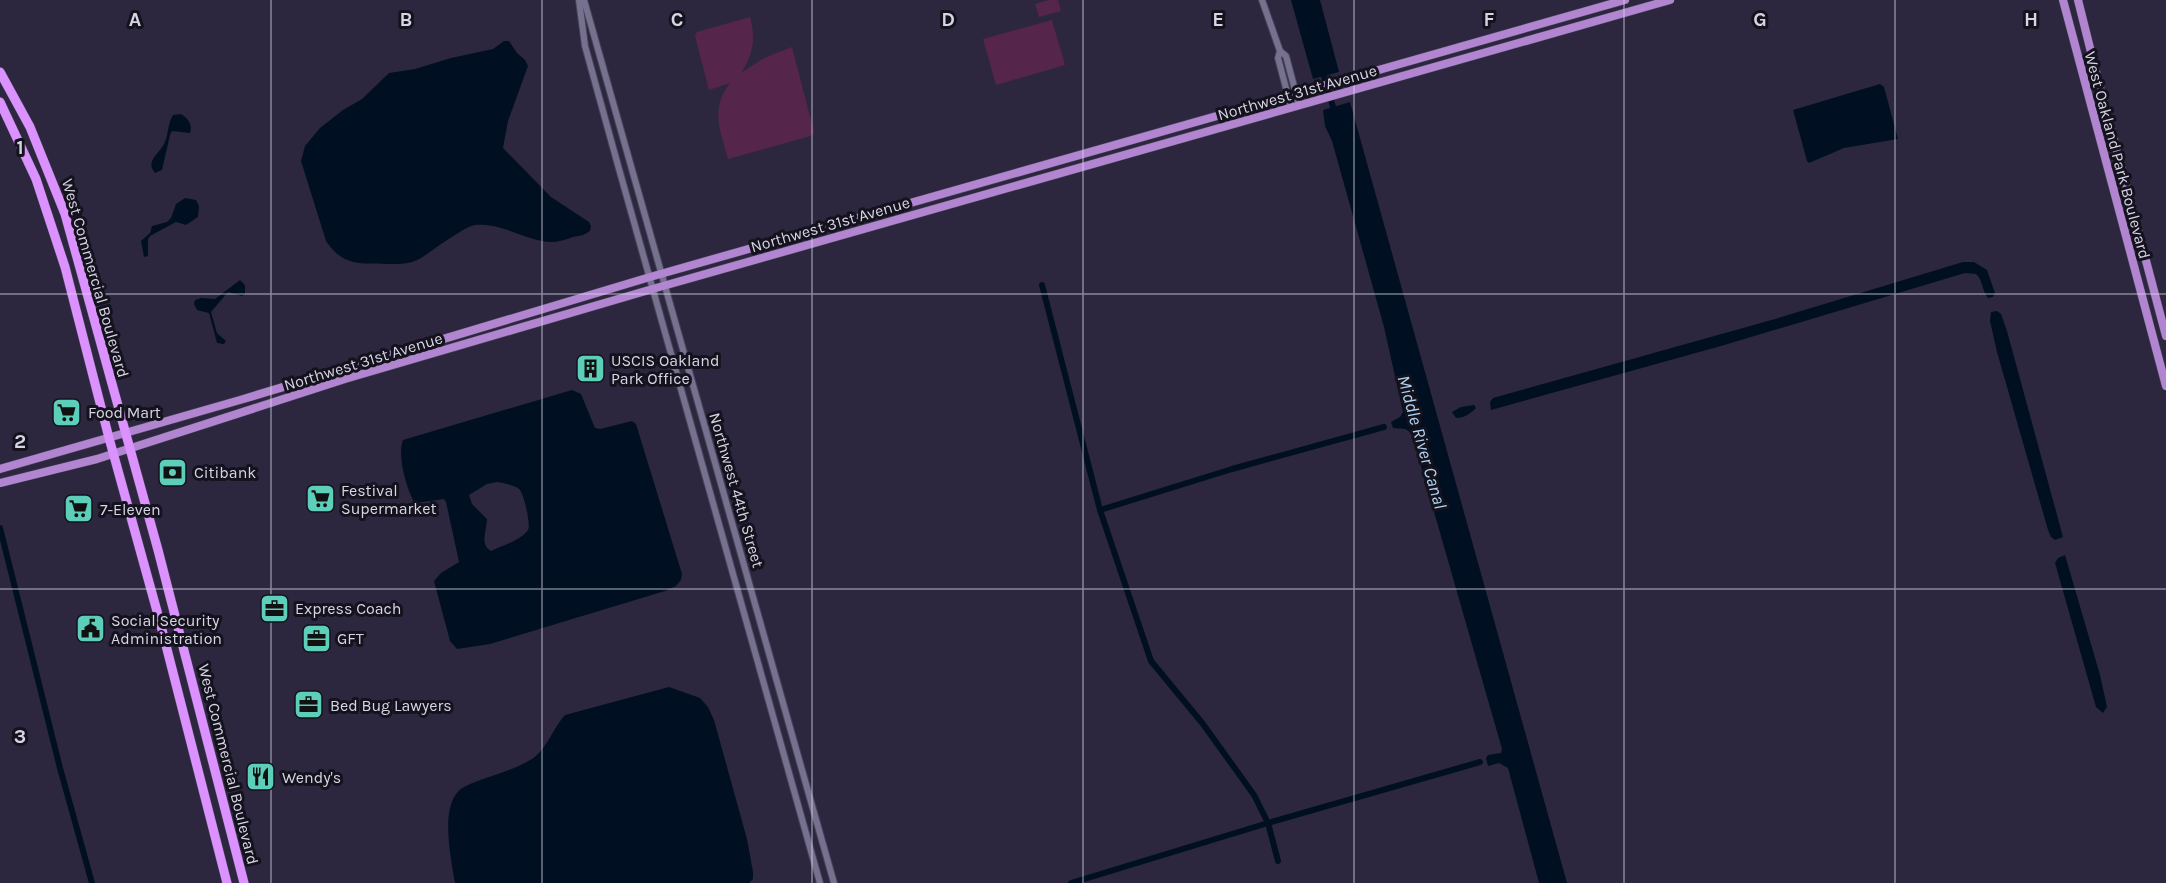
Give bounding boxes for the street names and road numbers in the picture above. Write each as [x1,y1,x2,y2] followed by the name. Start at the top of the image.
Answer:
[2081,49,2154,261] street label: West Oakland Park Boulevard
[1215,61,1379,124] street label: Northwest 31st Avenue
[58,177,133,380] street label: West Commercial Boulevard
[748,193,912,256] street label: Northwest 31st Avenue
[282,328,445,395] street label: Northwest 31st Avenue
[705,410,768,570] street label: Northwest 44th Street
[194,662,263,866] street label: West Commercial Boulevard

